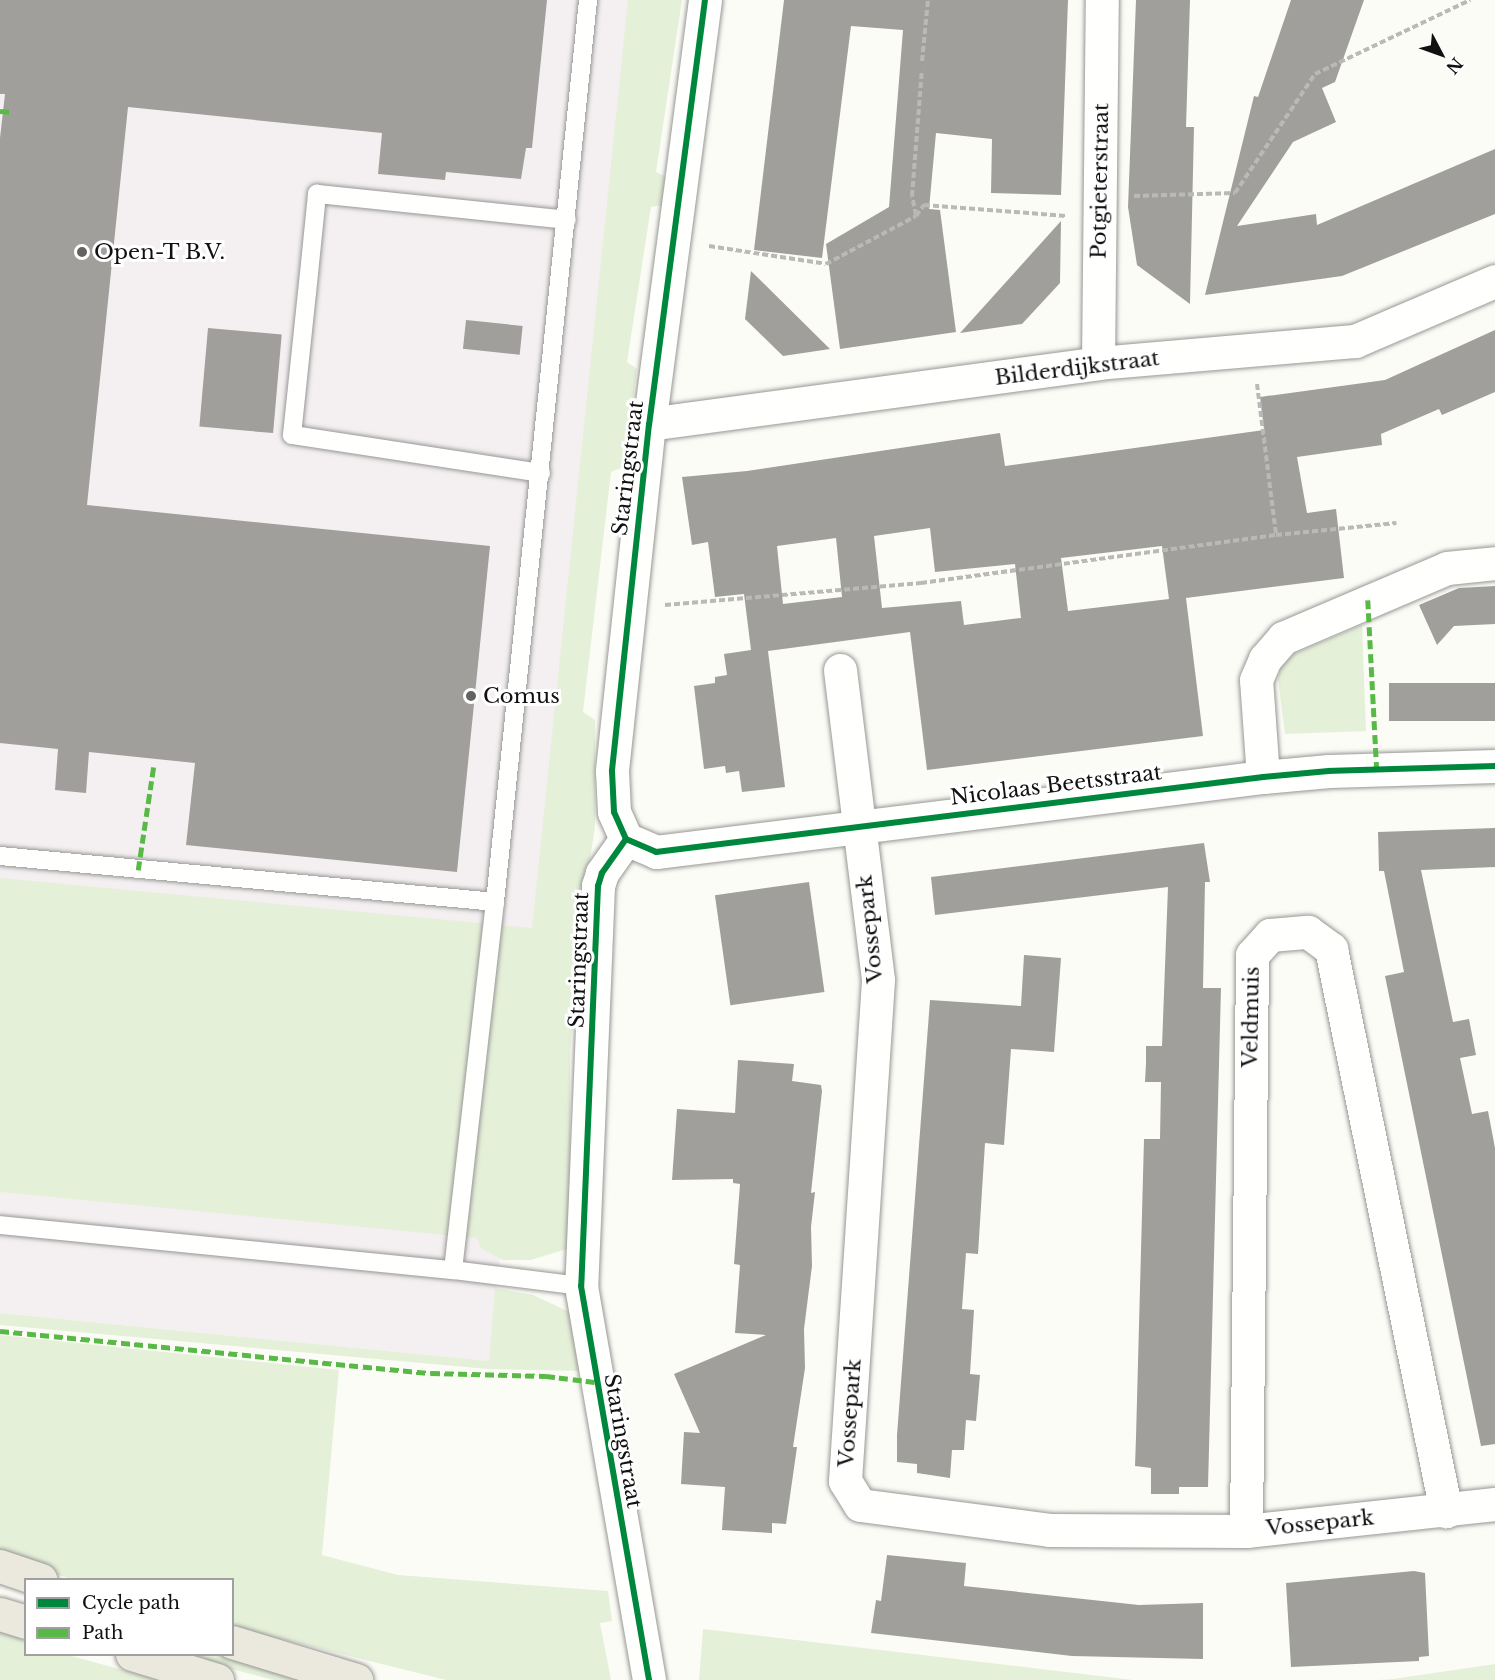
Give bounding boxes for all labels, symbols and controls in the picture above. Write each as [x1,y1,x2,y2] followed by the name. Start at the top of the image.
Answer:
[1411,24,1471,84] north arrow
[1442,54,1467,78] text: N
[1086,103,1114,259] street label: Potgieterstraat
[94,239,226,265] place label: Open-T B.V.
[75,245,89,259] marker: Open-T B.V.
[993,345,1161,391] street label: Bilderdijkstraat
[607,399,649,537] street label: Staringstraat
[483,683,560,709] place label: Comus
[464,689,478,703] marker: Comus
[949,760,1163,810] street label: Nicolaas Beetsstraat
[852,874,888,984] street label: Vossepark
[564,892,594,1028] street label: Staringstraat
[1238,966,1264,1068] street label: Veldmuis
[834,1358,866,1468] street label: Vossepark
[599,1372,647,1510] street label: Staringstraat
[1265,1505,1375,1541] street label: Vossepark
[24,1578,234,1656] legend
[82,1592,180,1614] text: Cycle path
[82,1622,123,1644] text: Path

